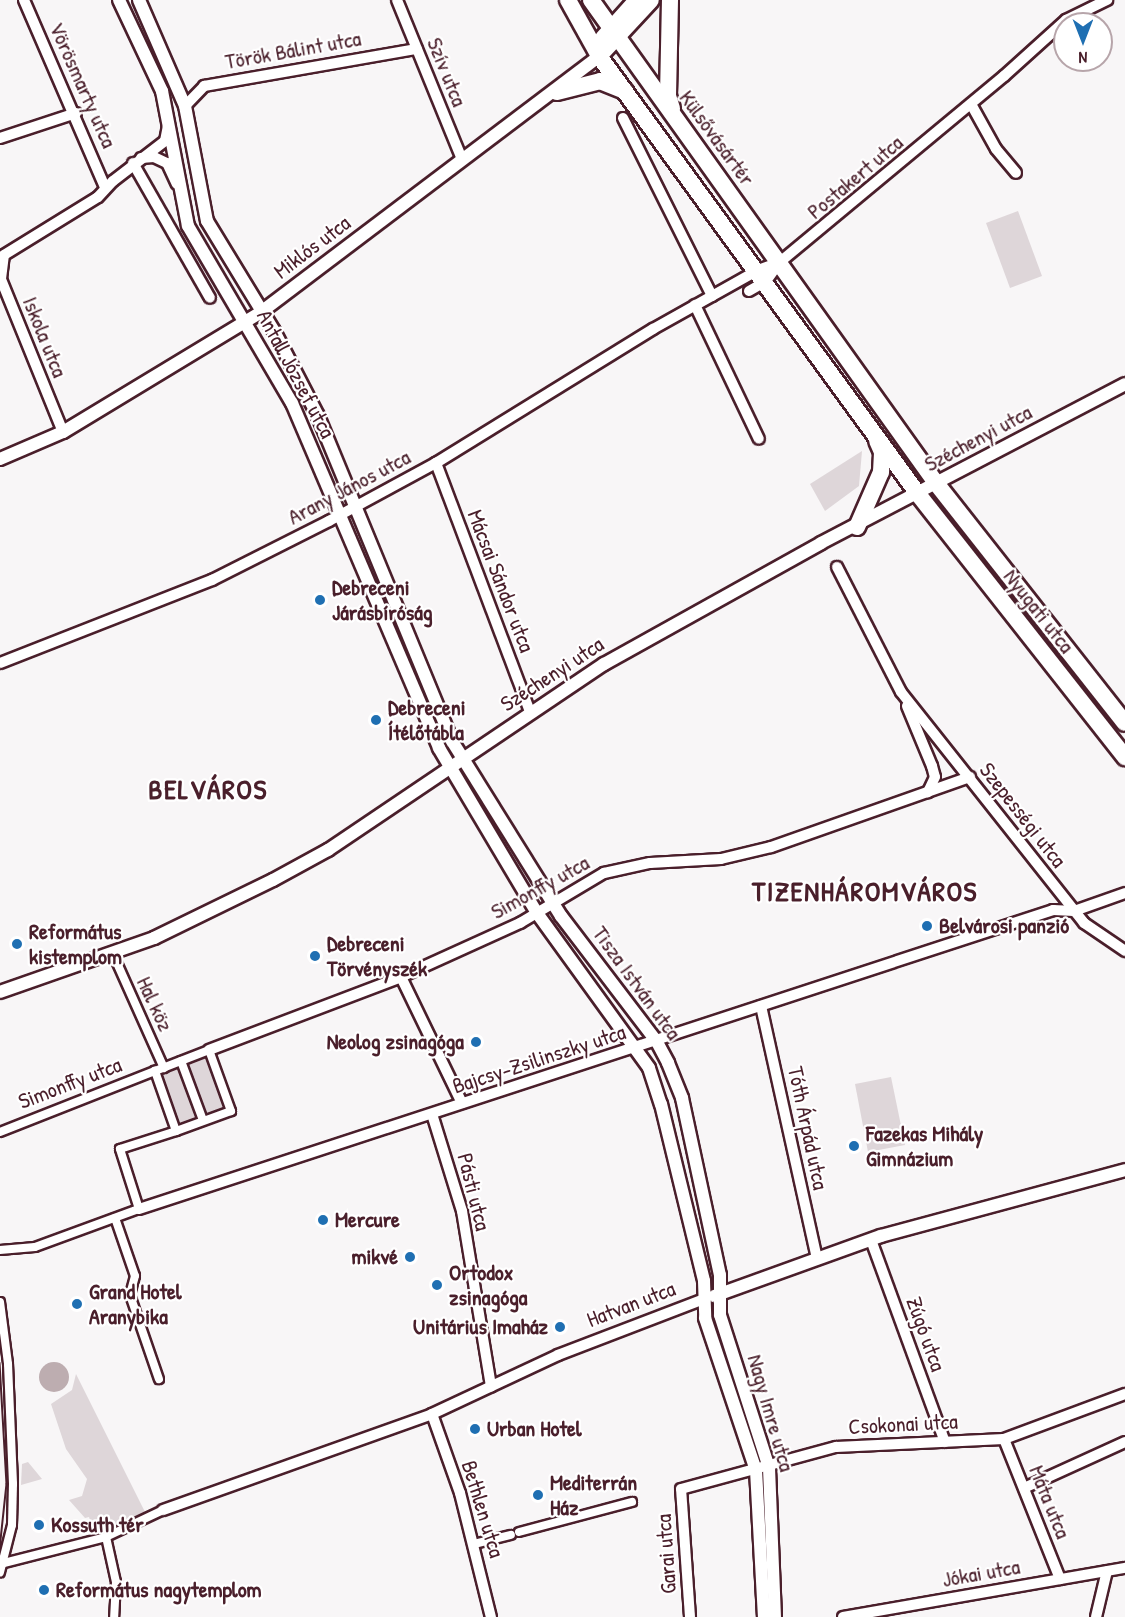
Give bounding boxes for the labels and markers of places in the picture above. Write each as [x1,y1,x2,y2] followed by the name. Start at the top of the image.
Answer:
[332,574,433,626] place label: Debreceni Járásbíróság
[313,593,327,607] marker: Debreceni Járásbíróság
[388,694,466,746] place label: Debreceni Ítélőtábla
[369,713,383,727] marker: Debreceni Ítélőtábla
[939,913,1069,939] place label: Belvárosi panzió
[29,918,122,969] place label: Református kistemplom
[920,919,934,933] marker: Belvárosi panzió
[327,930,427,981] place label: Debreceni Törvényszék
[10,937,24,951] marker: Református kistemplom
[308,949,322,963] marker: Debreceni Törvényszék
[327,1029,464,1055] place label: Neolog zsinagóga
[469,1035,483,1049] marker: Neolog zsinagóga
[866,1120,983,1172] place label: Fazekas Mihály Gimnázium
[847,1139,861,1153] marker: Fazekas Mihály Gimnázium
[335,1207,400,1233] place label: Mercure
[316,1213,330,1227] marker: Mercure
[351,1244,398,1270] place label: mikvé
[403,1250,417,1264] marker: mikvé
[449,1259,527,1310] place label: Ortodox zsinagóga
[89,1278,182,1330] place label: Grand Hotel Aranybika
[430,1278,444,1292] marker: Ortodox zsinagóga
[70,1297,84,1311] marker: Grand Hotel Aranybika
[413,1314,548,1340] place label: Unitárius Imaház
[553,1320,567,1334] marker: Unitárius Imaház
[487,1416,582,1442] place label: Urban Hotel
[468,1422,482,1436] marker: Urban Hotel
[550,1469,637,1520] place label: Mediterrán Ház
[531,1488,545,1502] marker: Mediterrán Ház
[51,1512,144,1538] place label: Kossuth tér
[32,1518,46,1532] marker: Kossuth tér
[56,1577,262,1603] place label: Református nagytemplom
[37,1583,51,1597] marker: Református nagytemplom

